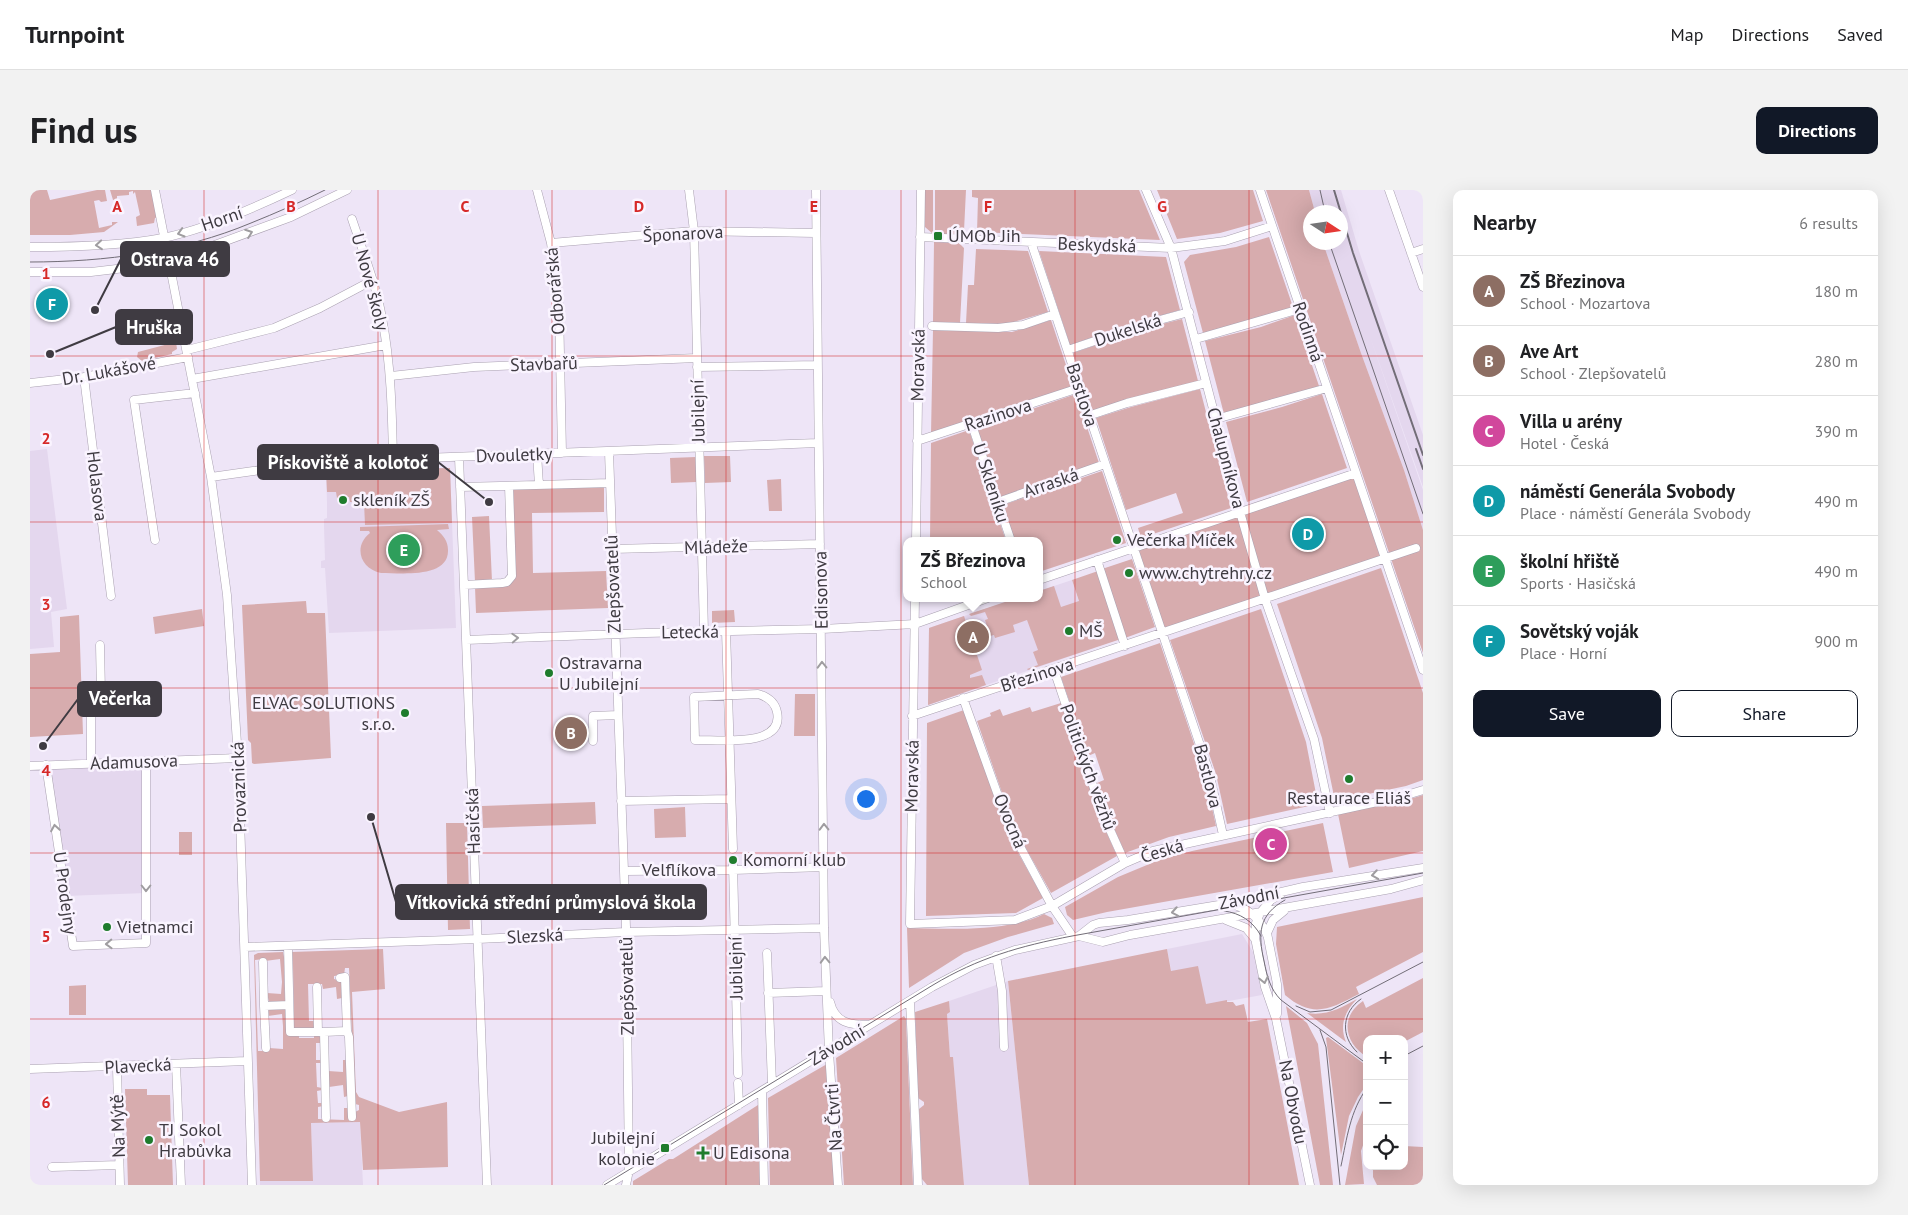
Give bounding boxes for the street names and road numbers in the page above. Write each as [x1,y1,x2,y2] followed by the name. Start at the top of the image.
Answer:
[198,201,246,236] street label: Horní
[642,220,724,247] street label: Šponarova
[346,231,395,334] street label: U Nové školy
[1057,232,1137,257] street label: Beskydská
[539,246,570,336] street label: Odborářská
[1287,298,1330,365] street label: Rodinná
[1091,308,1164,351] street label: Dukelská
[905,328,930,402] street label: Moravská
[60,351,158,390] street label: Dr. Lukášové
[510,351,578,376] street label: Stavbařů
[1061,360,1104,430] street label: Bastlova
[685,379,710,444] street label: Jubilejní
[961,393,1034,436] street label: Razinova
[1202,405,1251,511] street label: Chalupníkova
[968,440,1015,525] street label: U Skleníku
[475,442,553,467] street label: Dvouletky
[82,450,113,522] street label: Holasova
[1020,462,1081,503] street label: Arraská
[599,534,626,634] street label: Zlepšovatelů
[684,534,748,559] street label: Mládeže
[808,551,833,629] street label: Edisonova
[661,619,719,644] street label: Letecká
[997,652,1076,697] street label: Březinova
[1055,701,1122,833] street label: Politických vězňů
[899,739,924,813] street label: Moravská
[225,741,252,833] street label: Provaznická
[1189,741,1228,810] street label: Bastlova
[90,748,178,775] street label: Adamusova
[460,787,485,855] street label: Hasičská
[989,790,1032,852] street label: Ovocná
[1137,833,1186,868] street label: Česká
[48,850,83,937] street label: U Prodejny
[641,858,716,881] street label: Velflíkova
[1217,880,1281,915] street label: Závodní
[506,923,564,948] street label: Slezská
[723,936,748,1001] street label: Jubilejní
[614,937,639,1035] street label: Zlepšovatelů
[805,1019,869,1070] street label: Závodní
[104,1052,172,1079] street label: Plavecká
[1274,1058,1313,1146] street label: Na Obvodu
[820,1082,847,1152] street label: Na Čtvrti
[105,1094,130,1158] street label: Na Mýtě

